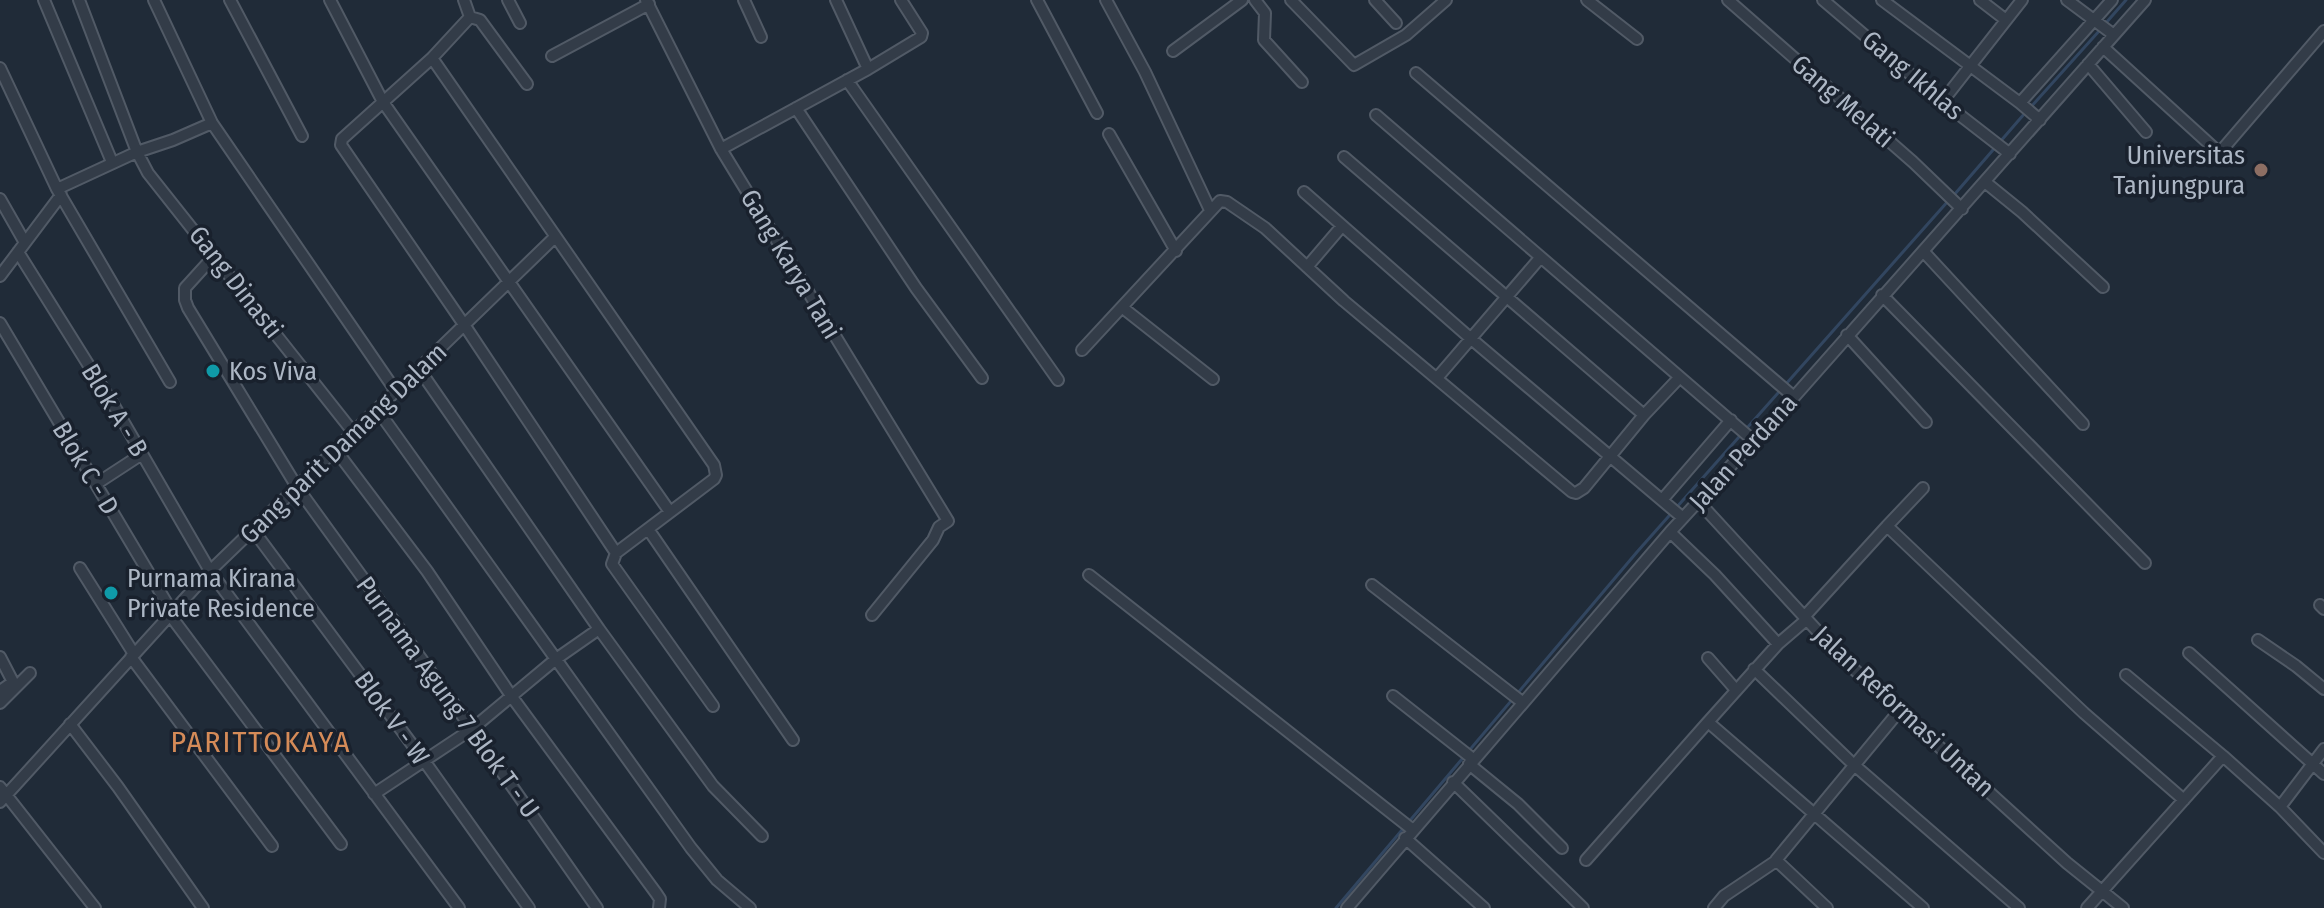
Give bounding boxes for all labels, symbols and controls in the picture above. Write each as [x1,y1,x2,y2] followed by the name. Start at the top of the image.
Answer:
[1856,24,1970,127] street label: Gang Ikhlas
[1785,49,1900,154] street label: Gang Melati
[2113,140,2245,201] place label: Universitas Tanjungpura
[2252,161,2270,179] marker: Universitas Tanjungpura
[734,184,847,345] street label: Gang Karya Tani
[182,220,289,345] street label: Gang Dinasti
[234,337,453,550] street label: Gang parit Damang Dalam
[229,356,317,387] place label: Kos Viva
[75,358,154,462] street label: Blok A - B
[204,362,222,380] marker: Kos Viva
[1683,388,1804,517] street label: Jalan Perdana
[46,416,125,520] street label: Blok C - D
[127,563,315,624] place label: Purnama Kirana Private Residence
[350,571,546,824] street label: Purnama Agung 7 Blok T - U
[102,584,120,602] marker: Purnama Kirana Private Residence
[1807,620,2001,803] street label: Jalan Reformasi Untan
[347,666,436,771] street label: Blok V - W
[171,724,351,760] district label: PARITTOKAYA

